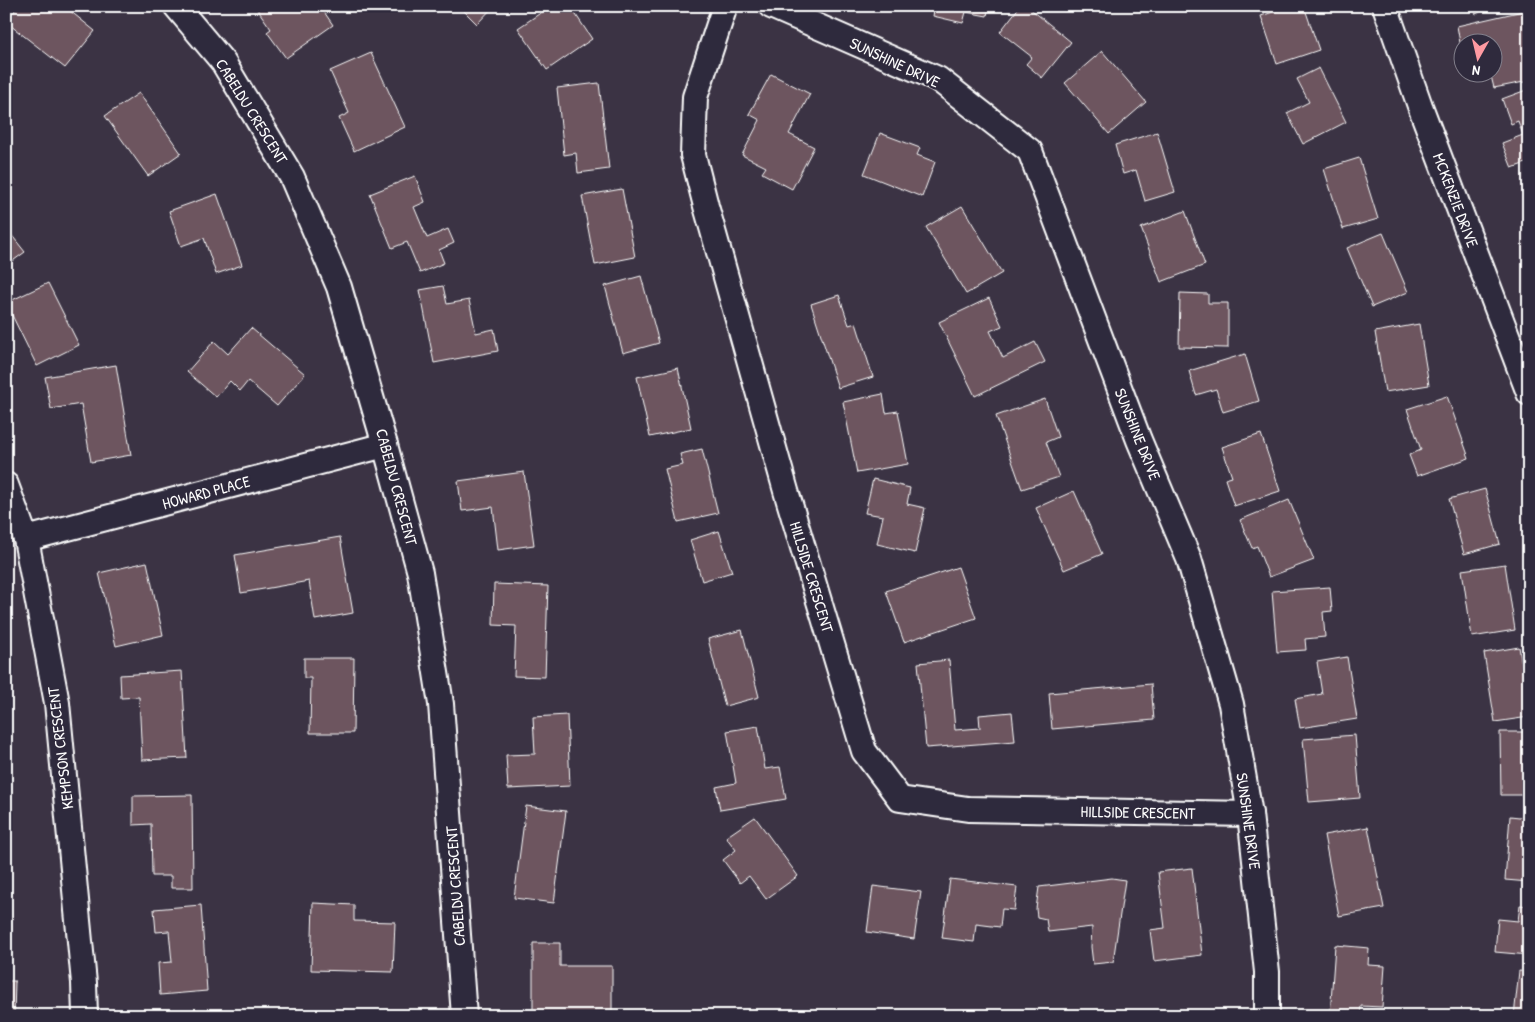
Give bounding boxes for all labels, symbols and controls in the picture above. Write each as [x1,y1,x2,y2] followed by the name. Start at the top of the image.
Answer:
[846,31,944,93] street label: SUNSHINE DRIVE
[1452,32,1502,82] north arrow
[211,54,293,168] street label: CABELDU CRESCENT
[1471,61,1481,81] text: N
[1428,150,1484,250] street label: MCKENZIE DRIVE
[1110,385,1166,483] street label: SUNSHINE DRIVE
[371,426,423,548] street label: CABELDU CRESCENT
[160,470,252,514] street label: HOWARD PLACE
[785,519,839,636] street label: HILLSIDE CRESCENT
[42,685,78,811] street label: KEMPSON CRESCENT
[1231,771,1267,871] street label: SUNSHINE DRIVE
[1080,800,1196,824] street label: HILLSIDE CRESCENT
[440,825,470,947] street label: CABELDU CRESCENT

